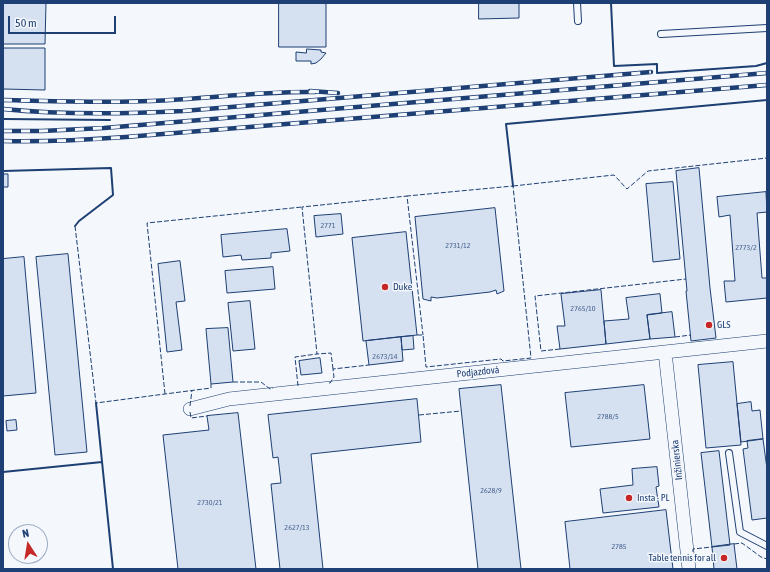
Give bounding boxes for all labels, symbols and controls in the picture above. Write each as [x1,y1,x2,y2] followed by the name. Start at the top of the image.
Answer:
[10,8,118,34] scale bar
[15,16,37,30] text: 50 m
[320,220,336,230] house number: 2771
[445,240,471,250] house number: 2731/12
[735,242,757,252] house number: 2773/2
[393,281,412,293] place label: Duke
[380,282,390,292] marker: Duke
[570,303,596,313] house number: 2765/10
[717,319,730,331] place label: GLS
[704,320,714,330] marker: GLS
[372,351,398,361] house number: 2673/14
[456,364,500,380] street label: Podjazdová
[597,411,619,421] house number: 2788/5
[669,439,685,481] street label: Inžinierska
[480,485,502,495] house number: 2628/9
[637,492,669,504] place label: Insta - PL
[624,493,634,503] marker: Insta - PL
[197,497,223,507] house number: 2730/21
[284,522,310,532] house number: 2627/13
[8,524,48,564] north arrow
[21,527,30,540] text: N
[611,541,627,551] house number: 2785
[649,552,716,564] place label: Table tennis for all
[719,553,729,563] marker: Table tennis for all

